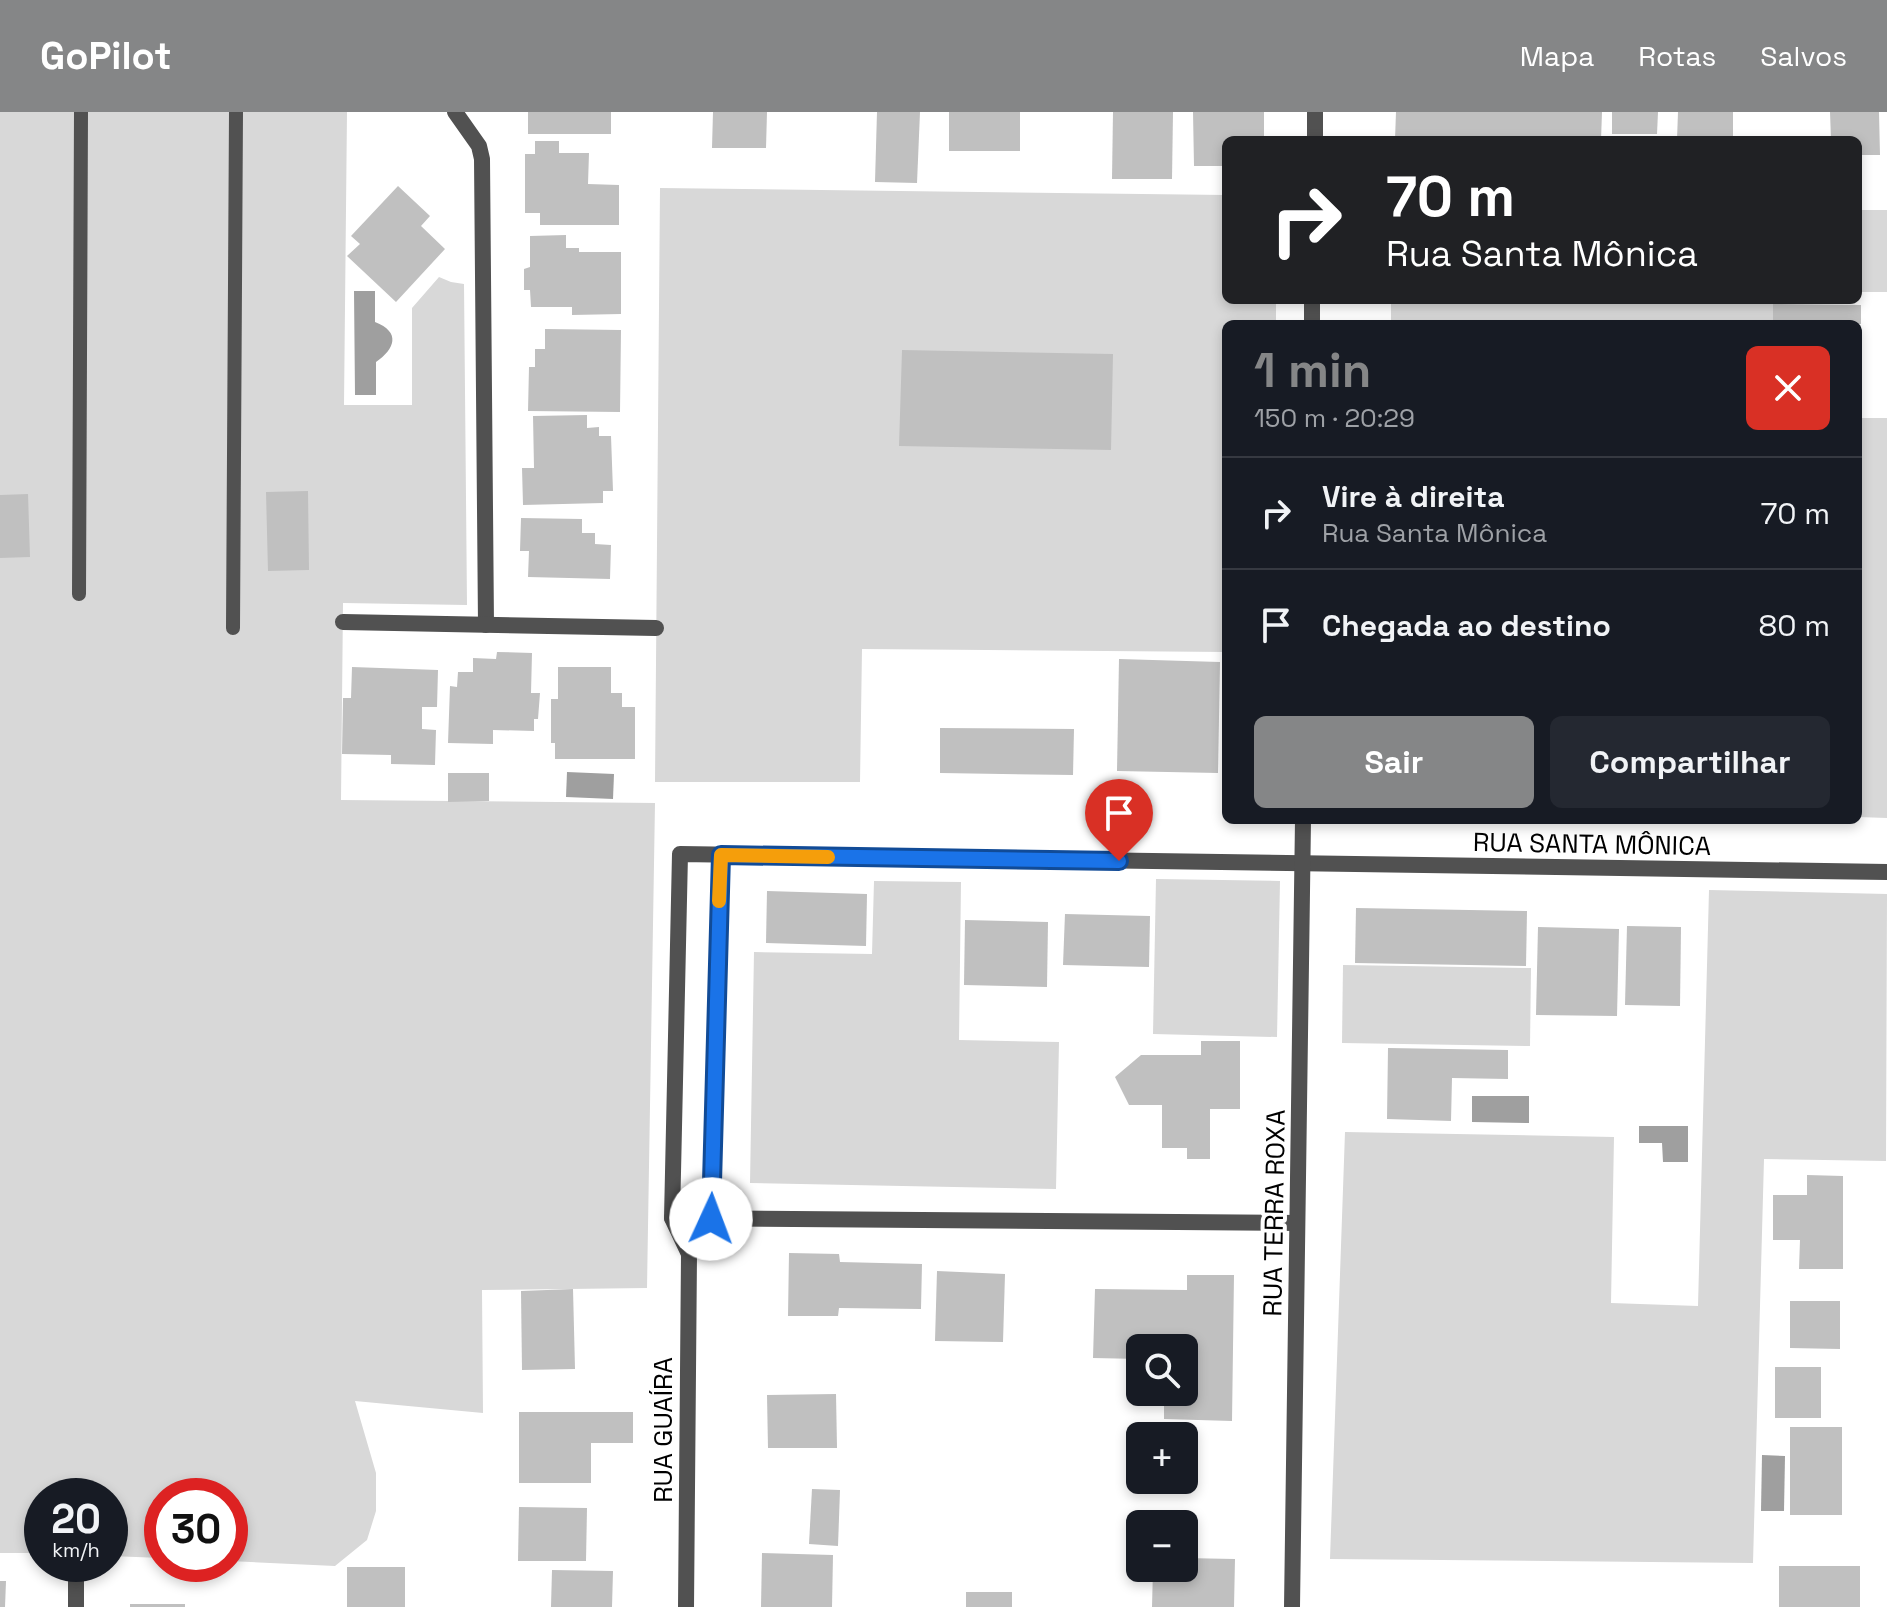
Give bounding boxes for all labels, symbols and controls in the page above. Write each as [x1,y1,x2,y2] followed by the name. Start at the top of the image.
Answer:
[40,32,172,80] text: GoPilot
[1520,38,1594,74] text: Mapa
[1638,38,1716,74] text: Rotas
[1760,38,1847,74] text: Salvos
[1386,161,1515,232] text: 70 m
[1254,168,1358,272] icon: right
[1386,231,1698,277] text: Rua Santa Mônica
[1254,340,1371,401] text: 1 min
[1746,346,1830,430] button: close
[1254,401,1415,435] text: 150 m · 20:29
[1322,477,1505,516] text: Vire à direita
[1254,491,1298,535] icon: right
[1761,494,1830,533] text: 70 m
[1322,516,1547,550] text: Rua Santa Mônica
[1254,603,1298,647] icon: arrive
[1322,606,1611,645] text: Chegada ao destino
[1759,606,1830,645] text: 80 m
[1254,716,1534,808] button: Sair
[1550,716,1830,808] button: Compartilhar
[1085,779,1153,861] pin
[1097,791,1141,835] icon: arrive
[1473,825,1711,863] street label: RUA SANTA MÔNICA
[1255,1109,1293,1317] street label: RUA TERRA ROXA
[669,1177,753,1261] position arrow
[1126,1334,1198,1582] map controls
[1126,1334,1198,1406] button: search
[646,1357,680,1503] street label: RUA GUAÍRA
[1126,1422,1198,1494] button: +
[144,1478,248,1582] speed limit sign: 30
[51,1494,101,1545] text: 20
[1126,1510,1198,1582] button: −
[52,1537,100,1563] text: km/h

